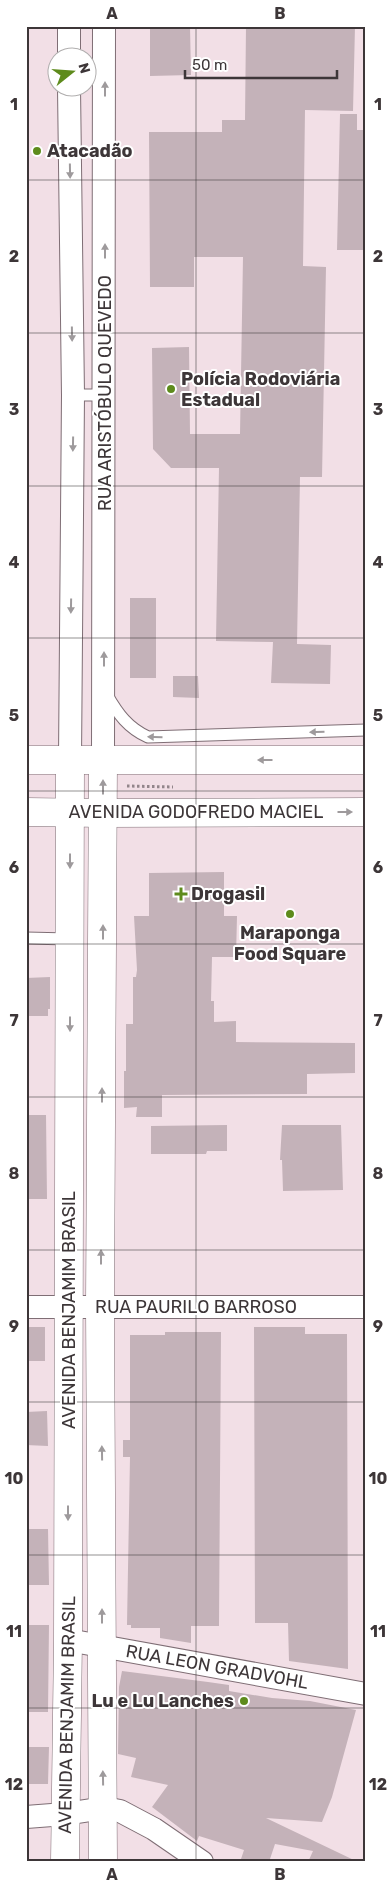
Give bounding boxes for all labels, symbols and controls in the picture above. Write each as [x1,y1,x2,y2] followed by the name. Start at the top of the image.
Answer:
[106,4,118,23] text: A
[274,4,286,23] text: B
[48,48,98,98] north arrow
[185,48,337,80] scale bar
[192,56,227,74] text: 50 m
[74,61,94,76] text: N
[101,81,109,97] one-way arrow
[10,95,18,114] text: 1
[374,95,382,114] text: 1
[47,140,133,162] place label: Atacadão
[31,145,43,157] marker: Atacadão
[66,163,74,179] one-way arrow
[101,243,109,259] one-way arrow
[9,247,19,266] text: 2
[373,247,383,266] text: 2
[94,275,116,511] street label: RUA ARISTÓBULO QUEVEDO
[69,326,77,342] one-way arrow
[181,368,340,411] place label: Polícia Rodoviária Estadual
[165,383,177,395] marker: Polícia Rodoviária Estadual
[9,400,19,419] text: 3
[373,400,383,419] text: 3
[69,436,77,452] one-way arrow
[9,553,20,572] text: 4
[373,553,384,572] text: 4
[67,599,75,615] one-way arrow
[100,651,108,667] one-way arrow
[9,706,19,725] text: 5
[373,706,383,725] text: 5
[309,728,325,736] one-way arrow
[146,732,162,740] one-way arrow
[256,756,272,764] one-way arrow
[99,779,107,795] one-way arrow
[69,801,323,823] street label: AVENIDA GODOFREDO MACIEL
[337,808,353,816] one-way arrow
[66,853,74,869] one-way arrow
[9,858,19,877] text: 6
[373,858,383,877] text: 6
[191,883,265,905] place label: Drogasil
[175,888,187,900] marker: Drogasil
[284,908,296,920] marker: Maraponga Food Square
[234,922,346,965] place label: Maraponga Food Square
[99,924,107,940] one-way arrow
[9,1011,19,1030] text: 7
[373,1011,383,1030] text: 7
[66,1016,74,1032] one-way arrow
[98,1087,106,1103] one-way arrow
[9,1164,20,1183] text: 8
[373,1164,384,1183] text: 8
[58,1191,80,1429] street label: AVENIDA BENJAMIM BRASIL
[97,1249,105,1265] one-way arrow
[95,1296,297,1318] street label: RUA PAURILO BARROSO
[9,1317,19,1336] text: 9
[373,1317,383,1336] text: 9
[98,1445,106,1461] one-way arrow
[5,1469,24,1488] text: 10
[369,1469,388,1488] text: 10
[64,1505,72,1521] one-way arrow
[54,1596,80,1834] street label: AVENIDA BENJAMIM BRASIL
[98,1607,106,1623] one-way arrow
[6,1622,22,1641] text: 11
[370,1622,386,1641] text: 11
[124,1640,310,1694] street label: RUA LEON GRADVOHL
[92,1690,234,1712] place label: Lu e Lu Lanches
[238,1695,250,1707] marker: Lu e Lu Lanches
[99,1770,107,1786] one-way arrow
[5,1775,23,1794] text: 12
[369,1775,387,1794] text: 12
[106,1865,118,1884] text: A
[274,1865,286,1884] text: B

